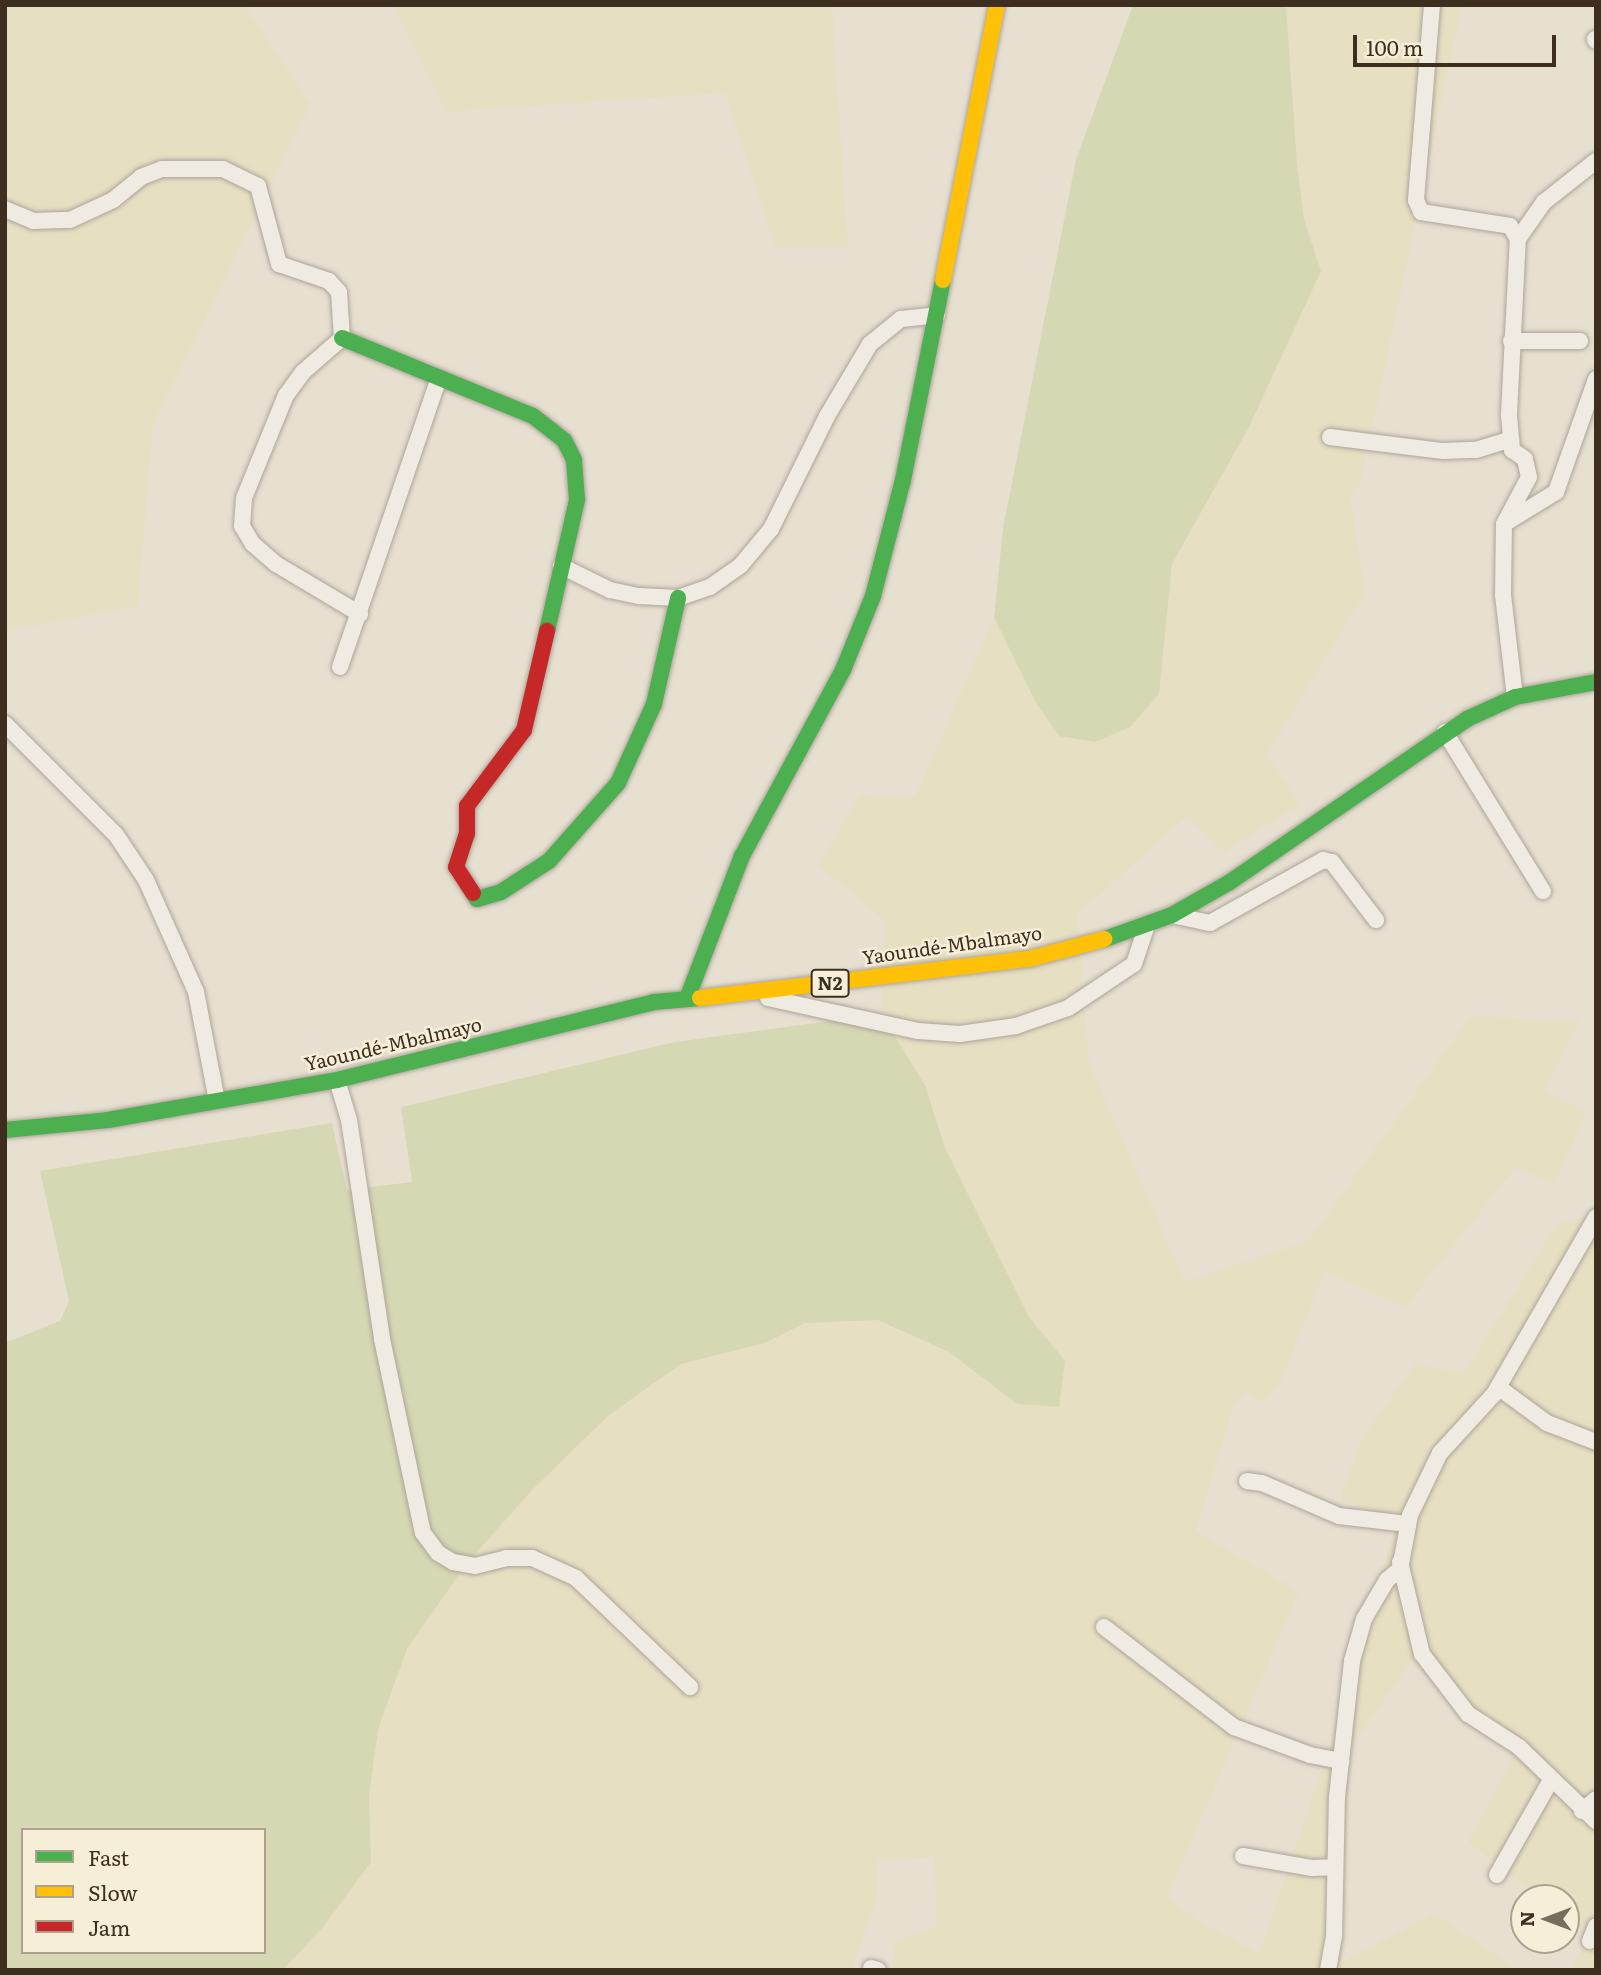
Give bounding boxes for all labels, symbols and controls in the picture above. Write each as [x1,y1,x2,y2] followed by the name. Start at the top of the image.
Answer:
[1356,21,1559,65] scale bar
[1366,31,1423,62] text: 100 m
[861,921,1043,969] street label: Yaoundé-Mbalmayo
[809,968,851,998] road number: N2
[302,1012,484,1076] street label: Yaoundé-Mbalmayo
[21,1828,266,1954] legend
[88,1841,129,1872] text: Fast
[88,1876,138,1907] text: Slow
[1510,1884,1580,1954] north arrow
[88,1911,130,1942] text: Jam
[1512,1911,1540,1927] text: N

